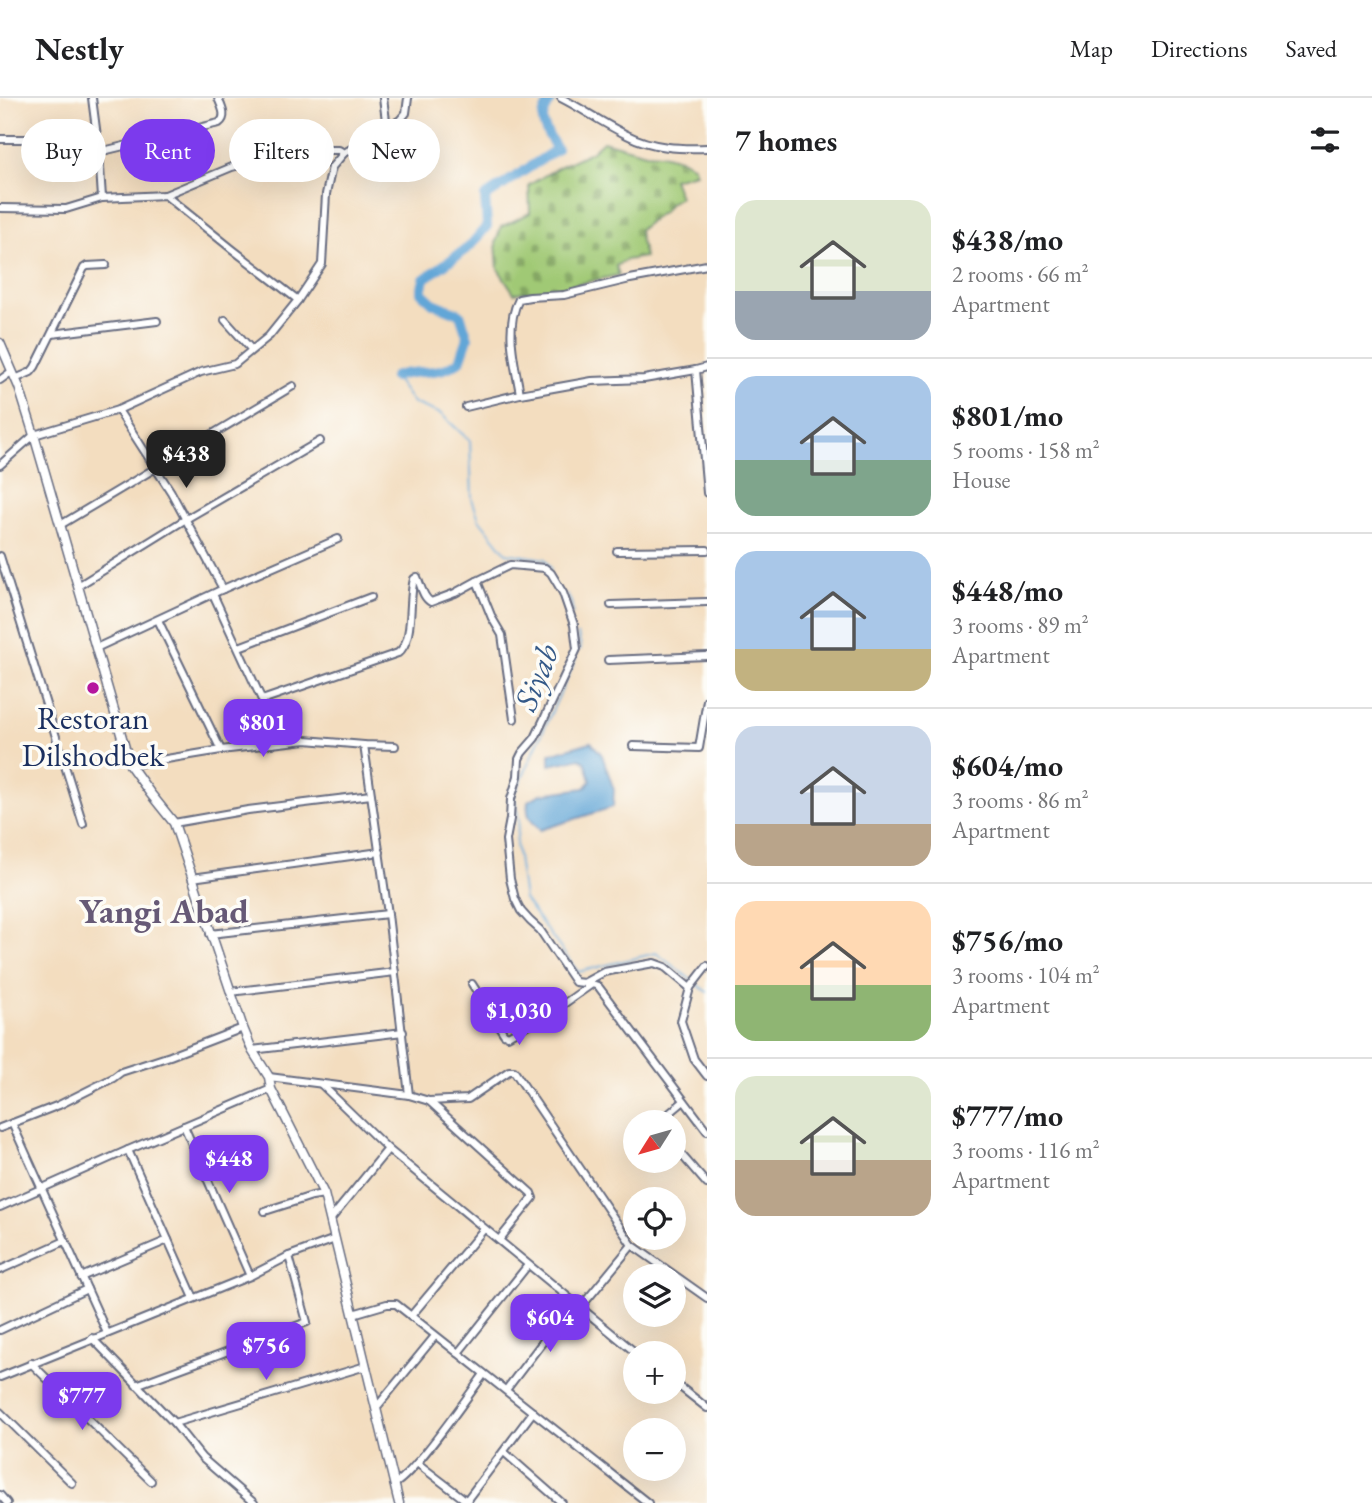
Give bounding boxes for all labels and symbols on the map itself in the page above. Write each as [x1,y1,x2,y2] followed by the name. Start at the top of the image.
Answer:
[145,430,227,490] pin: $438
[503,637,569,718] water label: Siyab
[85,680,101,696] marker: Restoran Dilshodbek
[22,697,165,776] place label: Restoran Dilshodbek
[222,700,304,759] pin: $801
[79,888,250,933] district label: Yangi Abad
[462,988,576,1047] pin: $1,030
[623,1110,686,1172] north arrow
[188,1136,270,1195] pin: $448
[509,1294,591,1354] pin: $604
[225,1322,307,1382] pin: $756
[41,1372,123,1432] pin: $777

